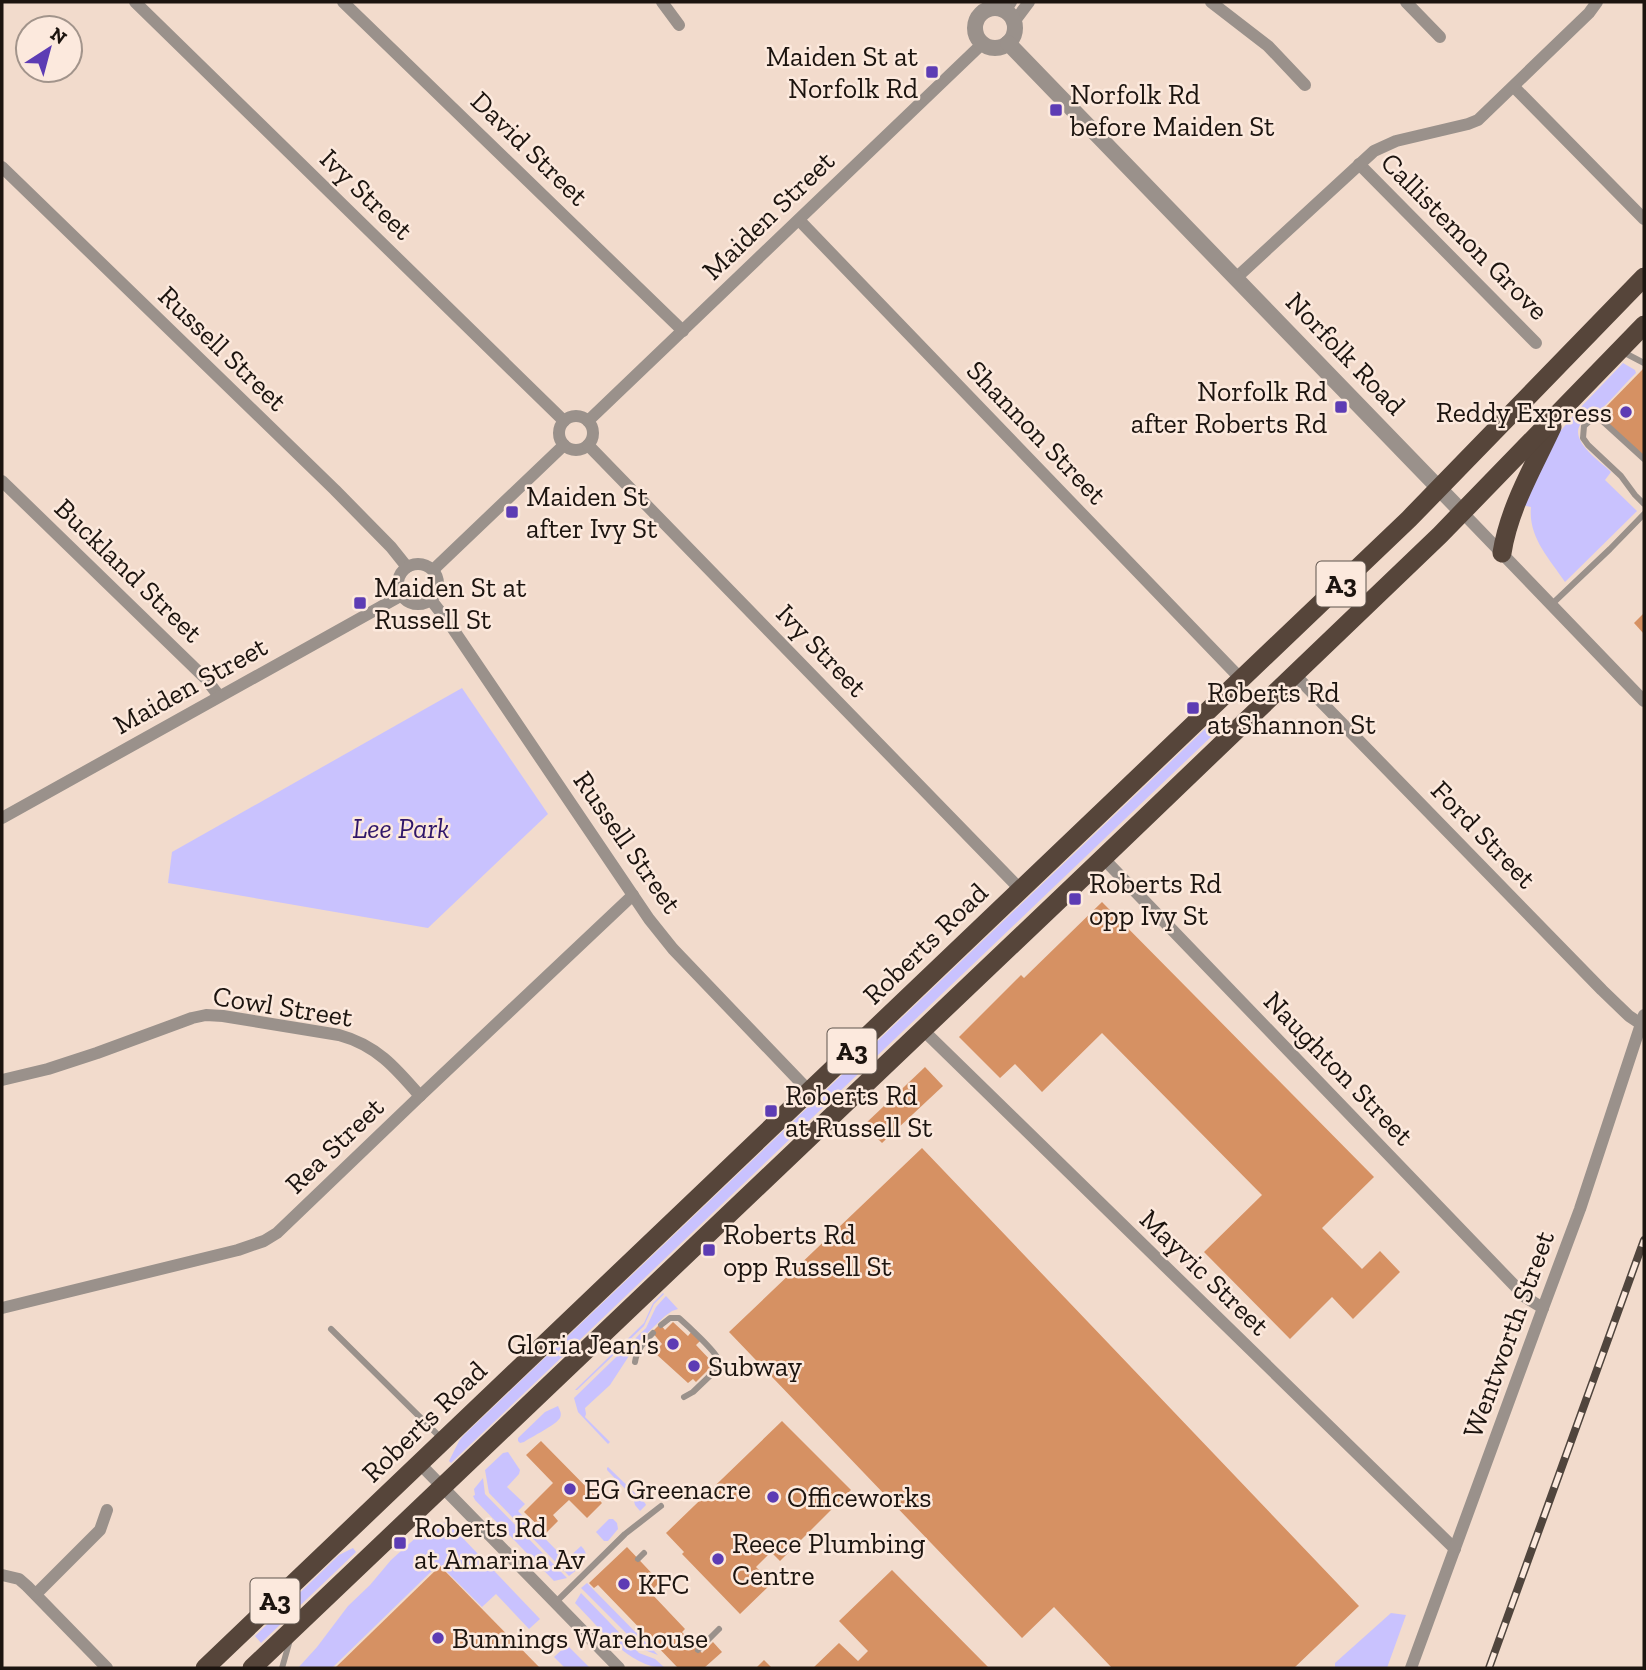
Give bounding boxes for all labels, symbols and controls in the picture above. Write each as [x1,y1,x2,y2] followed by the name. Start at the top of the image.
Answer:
[14,14,84,84] north arrow
[46,22,71,49] text: N
[766,40,919,105] place label: Maiden St at Norfolk Rd
[924,64,940,80] marker: Maiden St at Norfolk Rd
[1069,78,1275,143] place label: Norfolk Rd before Maiden St
[464,84,596,213] street label: David Street
[1048,102,1064,118] marker: Norfolk Rd before Maiden St
[313,142,420,247] street label: Ivy Street
[696,144,842,286] street label: Maiden Street
[1374,146,1555,327] street label: Callistemon Grove
[152,279,294,418] street label: Russell Street
[1279,285,1412,422] street label: Norfolk Road
[960,354,1114,511] street label: Shannon Street
[1131,375,1327,440] place label: Norfolk Rd after Roberts Rd
[1436,396,1612,429] place label: Reddy Express
[1333,399,1349,415] marker: Norfolk Rd after Roberts Rd
[1618,404,1634,420] marker: Reddy Express
[526,480,658,545] place label: Maiden St after Ivy St
[48,492,210,650] street label: Buckland Street
[504,504,520,520] marker: Maiden St after Ivy St
[1316,562,1366,606] road number: A3
[374,571,527,636] place label: Maiden St at Russell St
[352,595,368,611] marker: Maiden St at Russell St
[769,597,874,704] street label: Ivy Street
[108,629,273,741] street label: Maiden Street
[1207,676,1376,741] place label: Roberts Rd at Shannon St
[1185,700,1201,716] marker: Roberts Rd at Shannon St
[567,765,689,920] street label: Russell Street
[1424,774,1543,895] street label: Ford Street
[353,812,449,845] park label: Lee Park
[1089,867,1222,932] place label: Roberts Rd opp Ivy St
[856,876,994,1011] street label: Roberts Road
[1067,891,1083,907] marker: Roberts Rd opp Ivy St
[211,979,356,1034] street label: Cowl Street
[1257,985,1421,1153] street label: Naughton Street
[828,1028,876,1074] road number: A3
[785,1079,933,1144] place label: Roberts Rd at Russell St
[278,1090,391,1200] street label: Rea Street
[763,1103,779,1119] marker: Roberts Rd at Russell St
[1133,1203,1277,1343] street label: Mayvic Street
[723,1218,892,1283] place label: Roberts Rd opp Russell St
[1456,1226,1561,1442] street label: Wentworth Street
[701,1242,717,1258] marker: Roberts Rd opp Russell St
[507,1328,659,1361] place label: Gloria Jean's
[665,1336,681,1352] marker: Gloria Jean's
[708,1350,803,1383] place label: Subway
[355,1354,493,1489] street label: Roberts Road
[686,1358,702,1374] marker: Subway
[584,1473,751,1506] place label: EG Greenacre
[562,1481,578,1497] marker: EG Greenacre
[787,1481,931,1514] place label: Officeworks
[765,1489,781,1505] marker: Officeworks
[414,1511,585,1576] place label: Roberts Rd at Amarina Av
[732,1527,925,1592] place label: Reece Plumbing Centre
[392,1535,408,1551] marker: Roberts Rd at Amarina Av
[710,1551,726,1567] marker: Reece Plumbing Centre
[638,1568,690,1601] place label: KFC
[616,1576,632,1592] marker: KFC
[250,1578,300,1624] road number: A3
[452,1622,708,1655] place label: Bunnings Warehouse
[430,1630,446,1646] marker: Bunnings Warehouse

